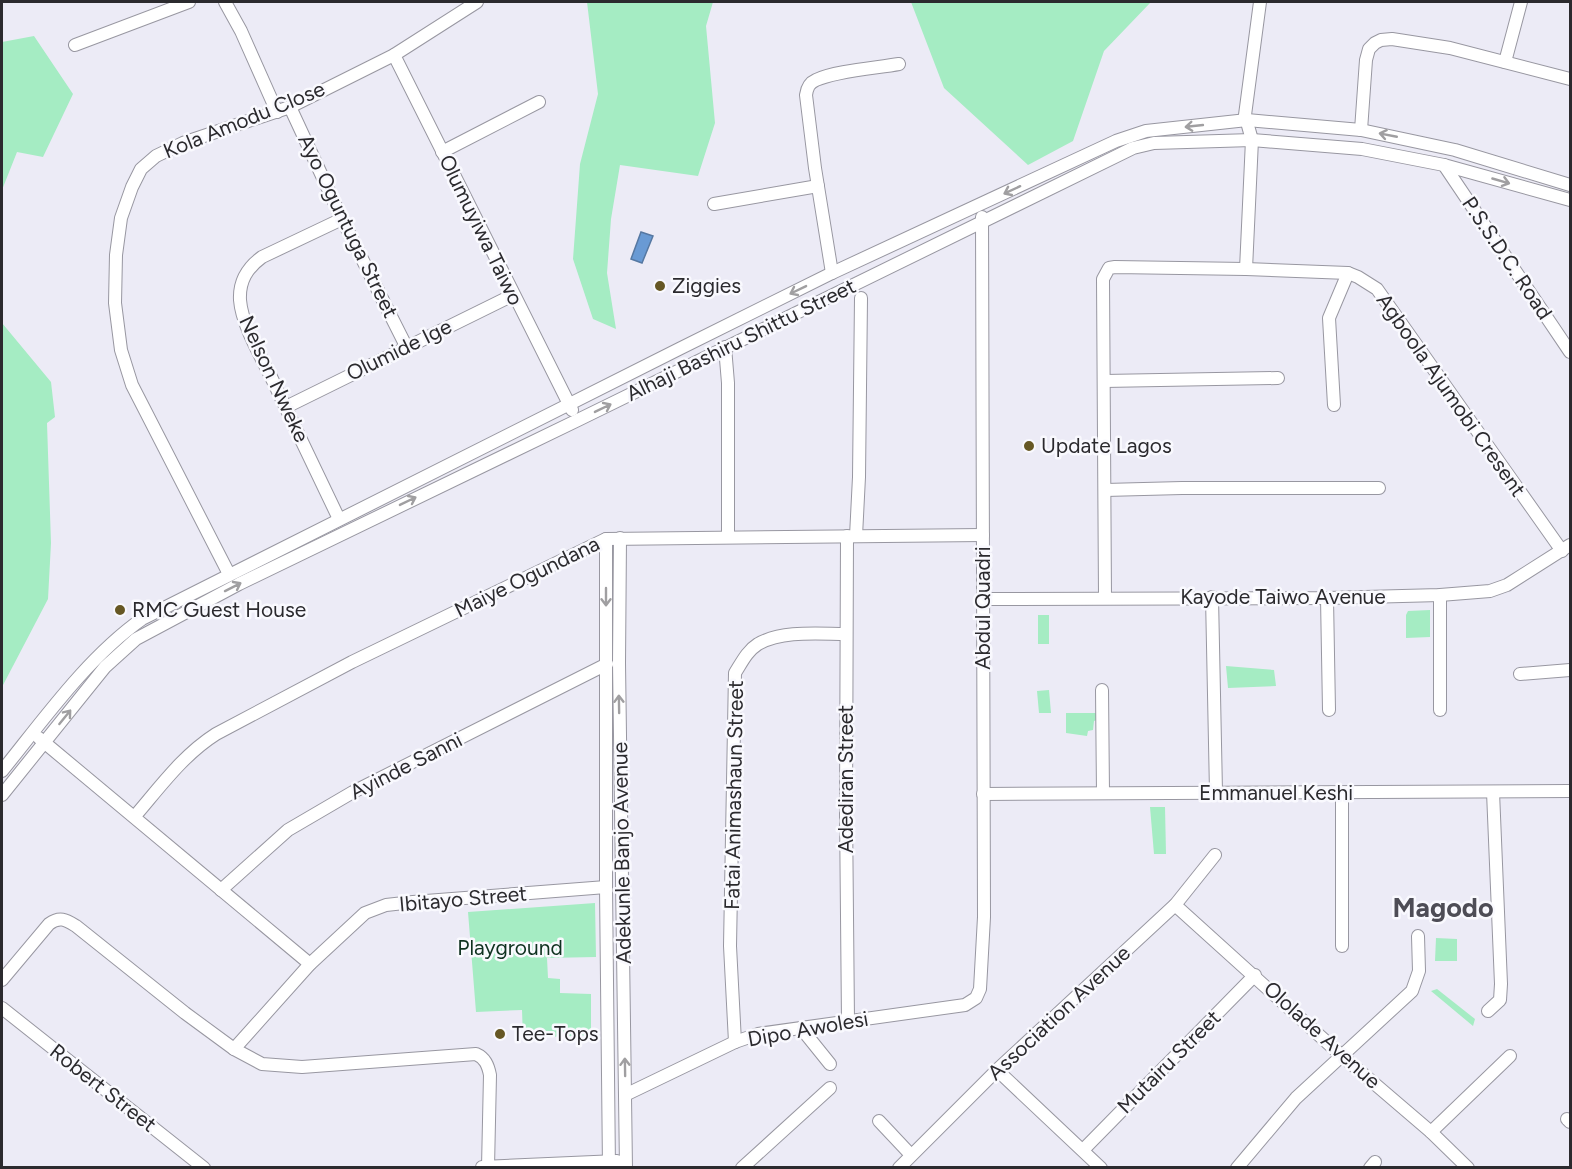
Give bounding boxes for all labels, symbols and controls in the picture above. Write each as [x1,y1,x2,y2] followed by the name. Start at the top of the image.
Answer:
[159,76,328,163] street label: Kola Amodu Close
[1185,121,1205,132] one-way arrow
[1379,129,1398,140] one-way arrow
[293,130,404,322] street label: Ayo Oguntuga Street
[434,150,529,309] street label: Olumuyiwa Taiwo
[1491,176,1510,187] one-way arrow
[1004,184,1022,196] one-way arrow
[1457,191,1558,324] street label: P.S.S.D.C. Road
[622,273,860,406] street label: Alhaji Bashiru Shittu Street
[672,273,741,298] place label: Ziggies
[653,279,667,293] marker: Ziggies
[789,285,807,297] one-way arrow
[1372,288,1531,501] street label: Agboola Ajumobi Cresent
[234,312,315,446] street label: Nelson Nweke
[342,313,455,386] street label: Olumide Ige
[594,402,612,413] one-way arrow
[1041,433,1172,458] place label: Update Lagos
[1022,439,1036,453] marker: Update Lagos
[399,495,417,507] one-way arrow
[450,531,603,622] street label: Maiye Ogundana
[970,546,995,670] street label: Abdul Quadri
[224,580,242,592] one-way arrow
[1180,584,1386,609] street label: Kayode Taiwo Avenue
[600,587,612,607] one-way arrow
[132,597,306,622] place label: RMC Guest House
[113,603,127,617] marker: RMC Guest House
[719,680,748,910] street label: Fatai Animashaun Street
[614,695,625,715] one-way arrow
[833,705,858,853] street label: Adediran Street
[58,710,72,725] one-way arrow
[346,727,466,804] street label: Ayinde Sanni
[607,742,636,964] street label: Adekunle Banjo Avenue
[1199,780,1353,805] street label: Emmanuel Keshi
[398,880,528,917] street label: Ibitayo Street
[1392,891,1494,924] district label: Magodo
[457,935,563,960] park label: Playground
[982,940,1135,1085] street label: Association Avenue
[1259,976,1386,1094] street label: Ololade Avenue
[1112,1005,1226,1118] street label: Mutairu Street
[746,1006,870,1051] street label: Dipo Awolesi
[512,1021,599,1046] place label: Tee-Tops
[493,1027,507,1041] marker: Tee-Tops
[45,1038,162,1137] street label: Robert Street
[619,1058,631,1078] one-way arrow

